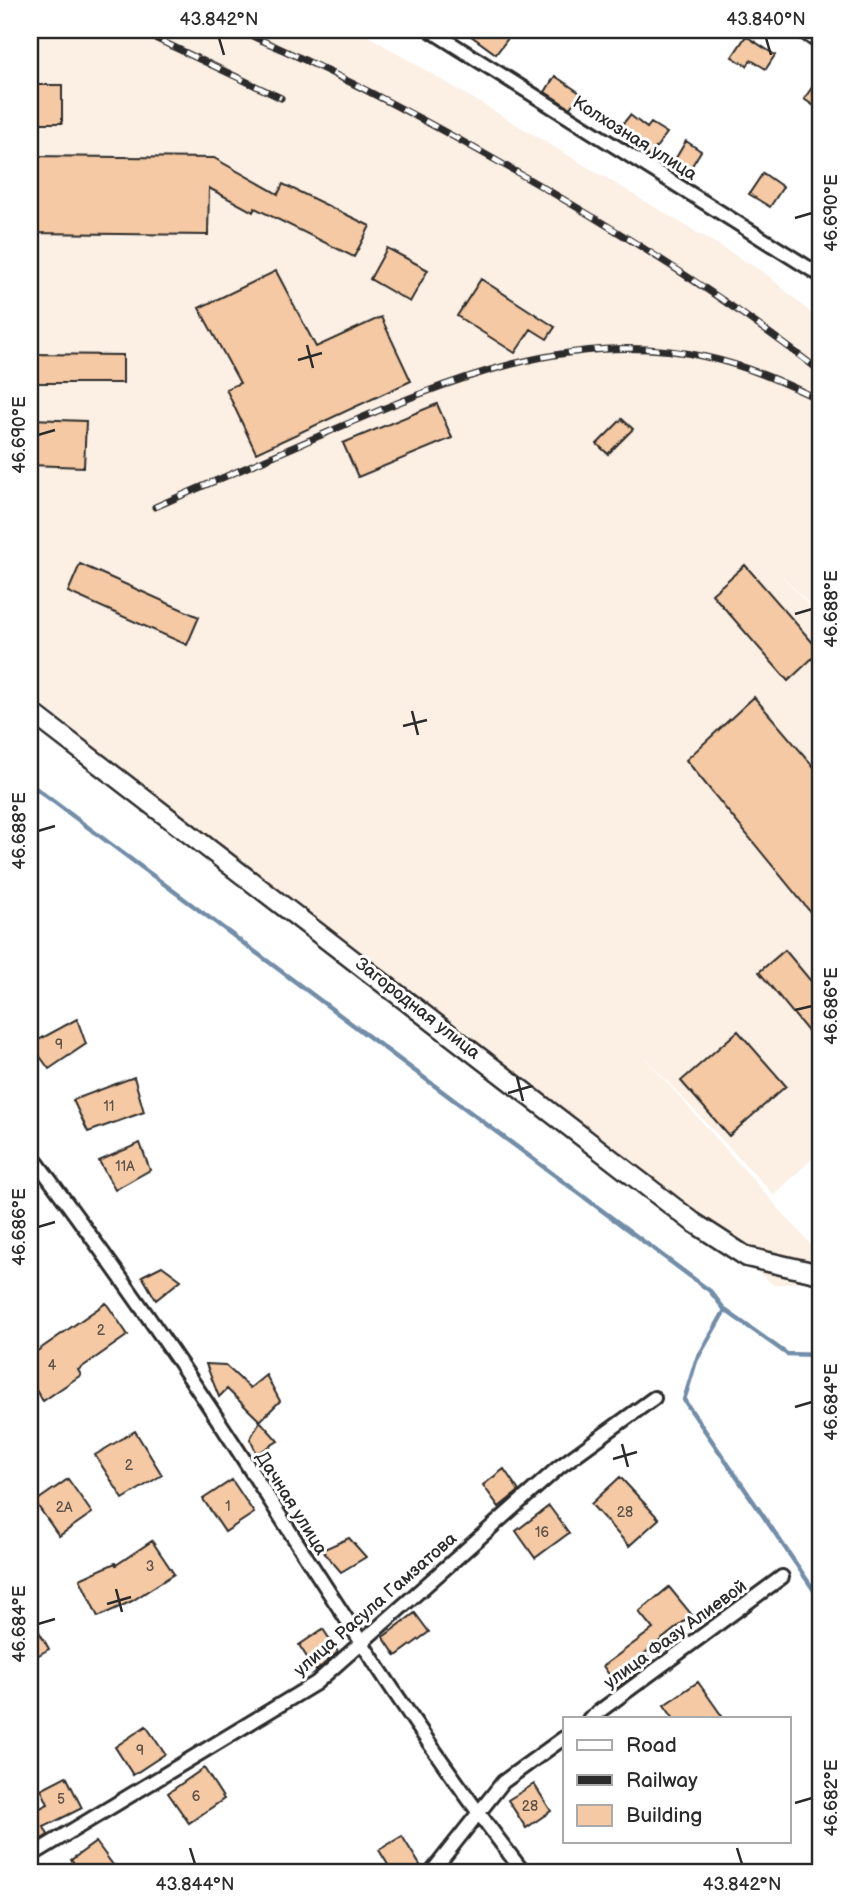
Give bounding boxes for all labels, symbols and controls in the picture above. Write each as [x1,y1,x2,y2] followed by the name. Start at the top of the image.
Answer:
[180,9,258,30] text: 43.842°N
[726,9,806,30] text: 43.840°N
[569,92,701,185] street label: Колхозная улица
[821,174,842,252] text: 46.690°E
[9,396,30,474] text: 46.690°E
[821,570,842,648] text: 46.688°E
[9,792,30,870] text: 46.688°E
[351,953,485,1064] street label: Загородная улица
[821,967,842,1045] text: 46.686°E
[55,1036,63,1053] house number: 9
[104,1098,114,1115] house number: 11
[115,1158,135,1175] house number: 11А
[9,1188,30,1266] text: 46.686°E
[97,1322,106,1339] house number: 2
[48,1357,57,1374] house number: 4
[821,1363,842,1441] text: 46.684°E
[251,1448,332,1559] street label: Дачная улица
[125,1457,134,1474] house number: 2
[225,1498,231,1515] house number: 1
[56,1499,73,1516] house number: 2А
[617,1504,633,1521] house number: 28
[535,1524,549,1541] house number: 16
[290,1528,461,1681] street label: улица Расула Гамзатова
[146,1558,154,1575] house number: 3
[600,1576,751,1693] street label: улица Фазу Алиевой
[9,1585,30,1663] text: 46.684°E
[563,1717,790,1843] legend
[626,1733,677,1758] text: Road
[136,1742,144,1759] house number: 9
[821,1759,842,1837] text: 46.682°E
[626,1768,698,1793] text: Railway
[192,1788,201,1805] house number: 6
[57,1791,65,1808] house number: 5
[522,1798,538,1815] house number: 28
[626,1803,702,1828] text: Building
[155,1874,235,1895] text: 43.844°N
[703,1874,781,1895] text: 43.842°N

